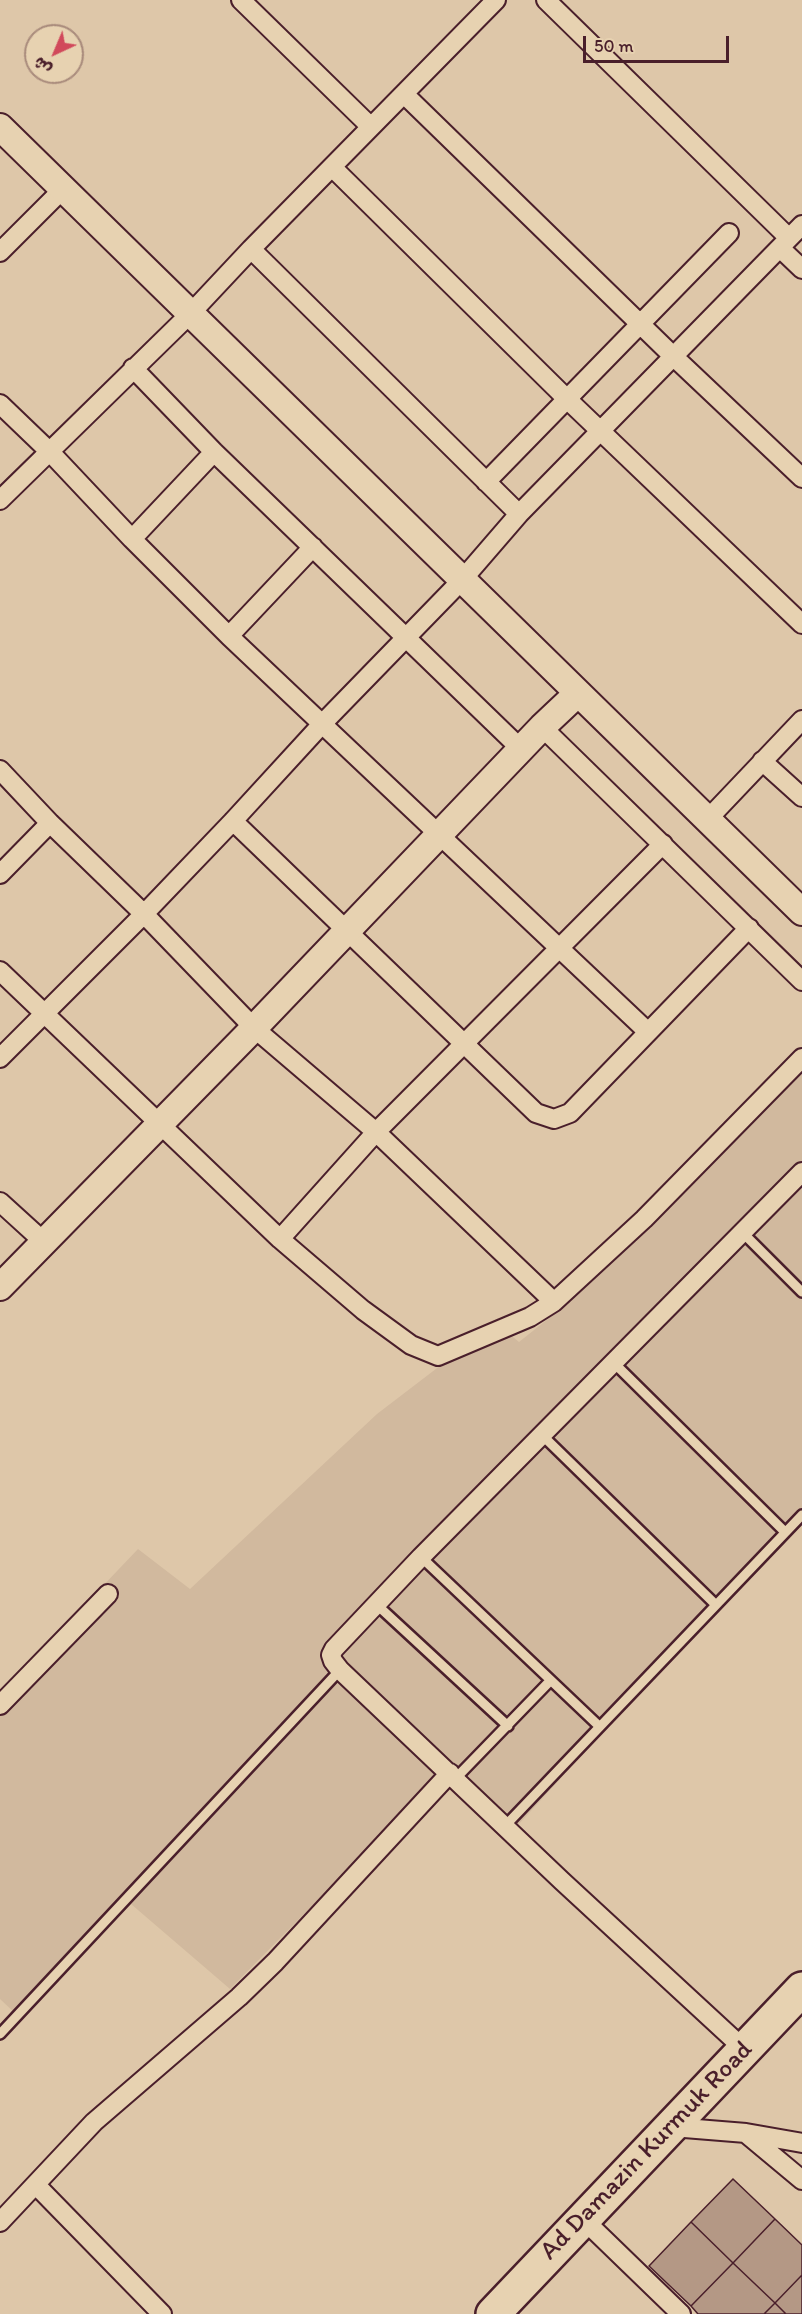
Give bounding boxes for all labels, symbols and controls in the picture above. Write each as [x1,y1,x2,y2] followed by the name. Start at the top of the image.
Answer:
[24,24,84,84] north arrow
[586,24,732,62] scale bar
[594,35,634,57] text: 50 m
[30,53,55,79] text: ش
[534,2035,760,2267] street label: Ad Damazin Kurmuk Road

